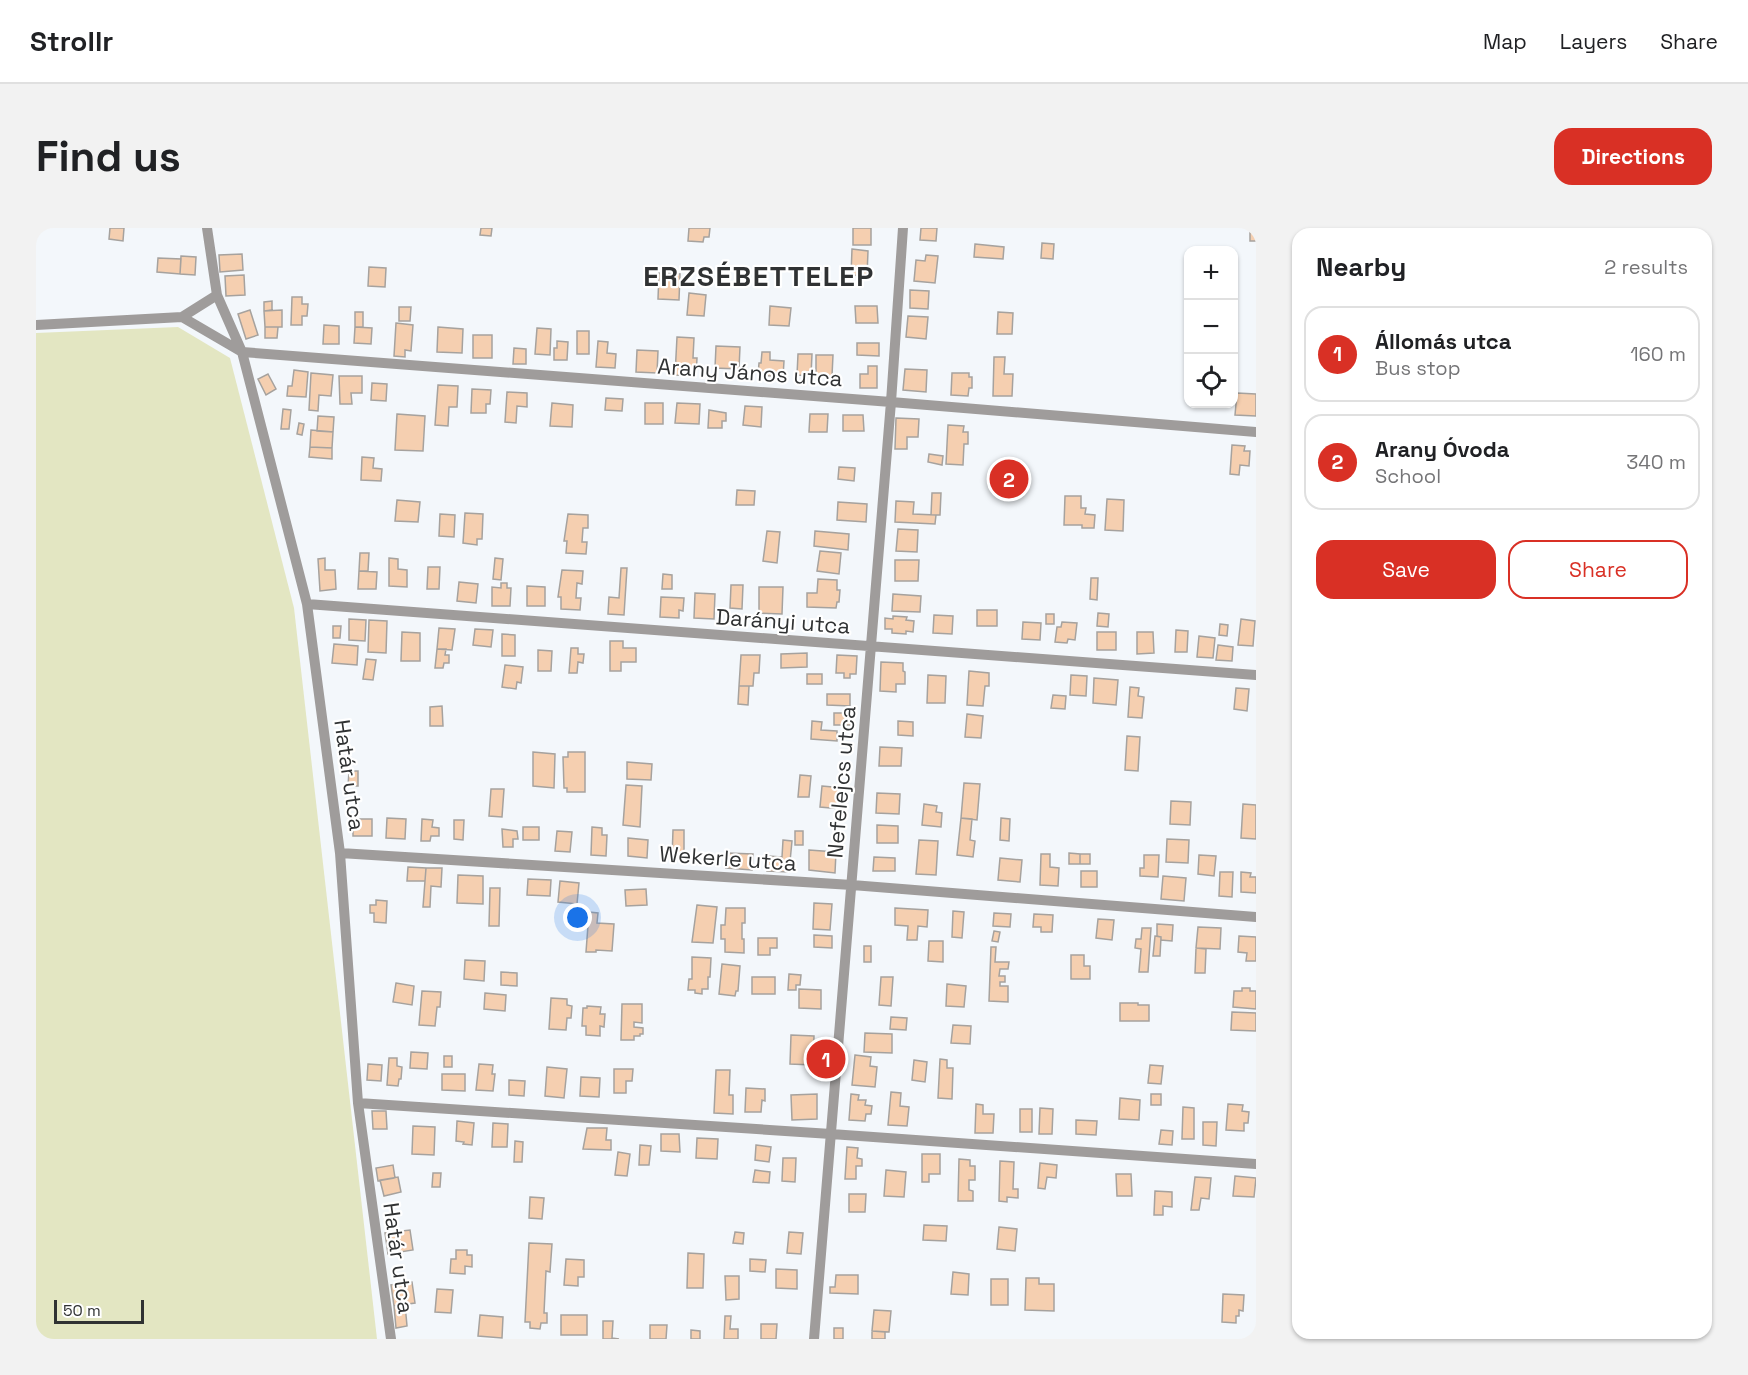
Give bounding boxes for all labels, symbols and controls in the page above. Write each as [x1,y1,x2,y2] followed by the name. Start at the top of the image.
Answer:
[30,23,113,59] text: Strollr
[1483,28,1527,55] text: Map
[1560,28,1627,55] text: Layers
[1660,28,1718,55] text: Share
[1554,128,1712,185] button: Directions
[36,130,181,183] text: Find us
[1184,246,1238,408] map controls
[1184,246,1238,300] button: +
[1316,250,1406,284] text: Nearby
[1604,254,1688,280] text: 2 results
[643,258,875,294] district label: ERZSÉBETTELEP
[1184,300,1238,354] button: −
[1375,327,1511,355] text: Állomás utca
[1333,341,1342,367] text: 1
[1630,341,1686,367] text: 160 m
[657,352,844,392] street label: Arany János utca
[1184,354,1238,408] button: locate
[1375,355,1461,381] text: Bus stop
[1375,435,1509,463] text: Arany Óvoda
[1332,449,1343,475] text: 2
[1626,449,1686,475] text: 340 m
[990,456,1028,502] pin: 2
[1375,463,1441,489] text: School
[1316,540,1496,599] button: Save
[1508,540,1688,599] button: Share
[715,602,851,640] street label: Darányi utca
[820,704,862,859] street label: Nefelejcs utca
[328,718,372,833] street label: Határ utca
[658,839,798,877] street label: Wekerle utca
[563,903,592,932] your location
[806,1036,846,1082] pin: 1
[377,1201,421,1316] street label: Határ utca
[54,1297,144,1324] scale bar
[63,1300,101,1321] text: 50 m

